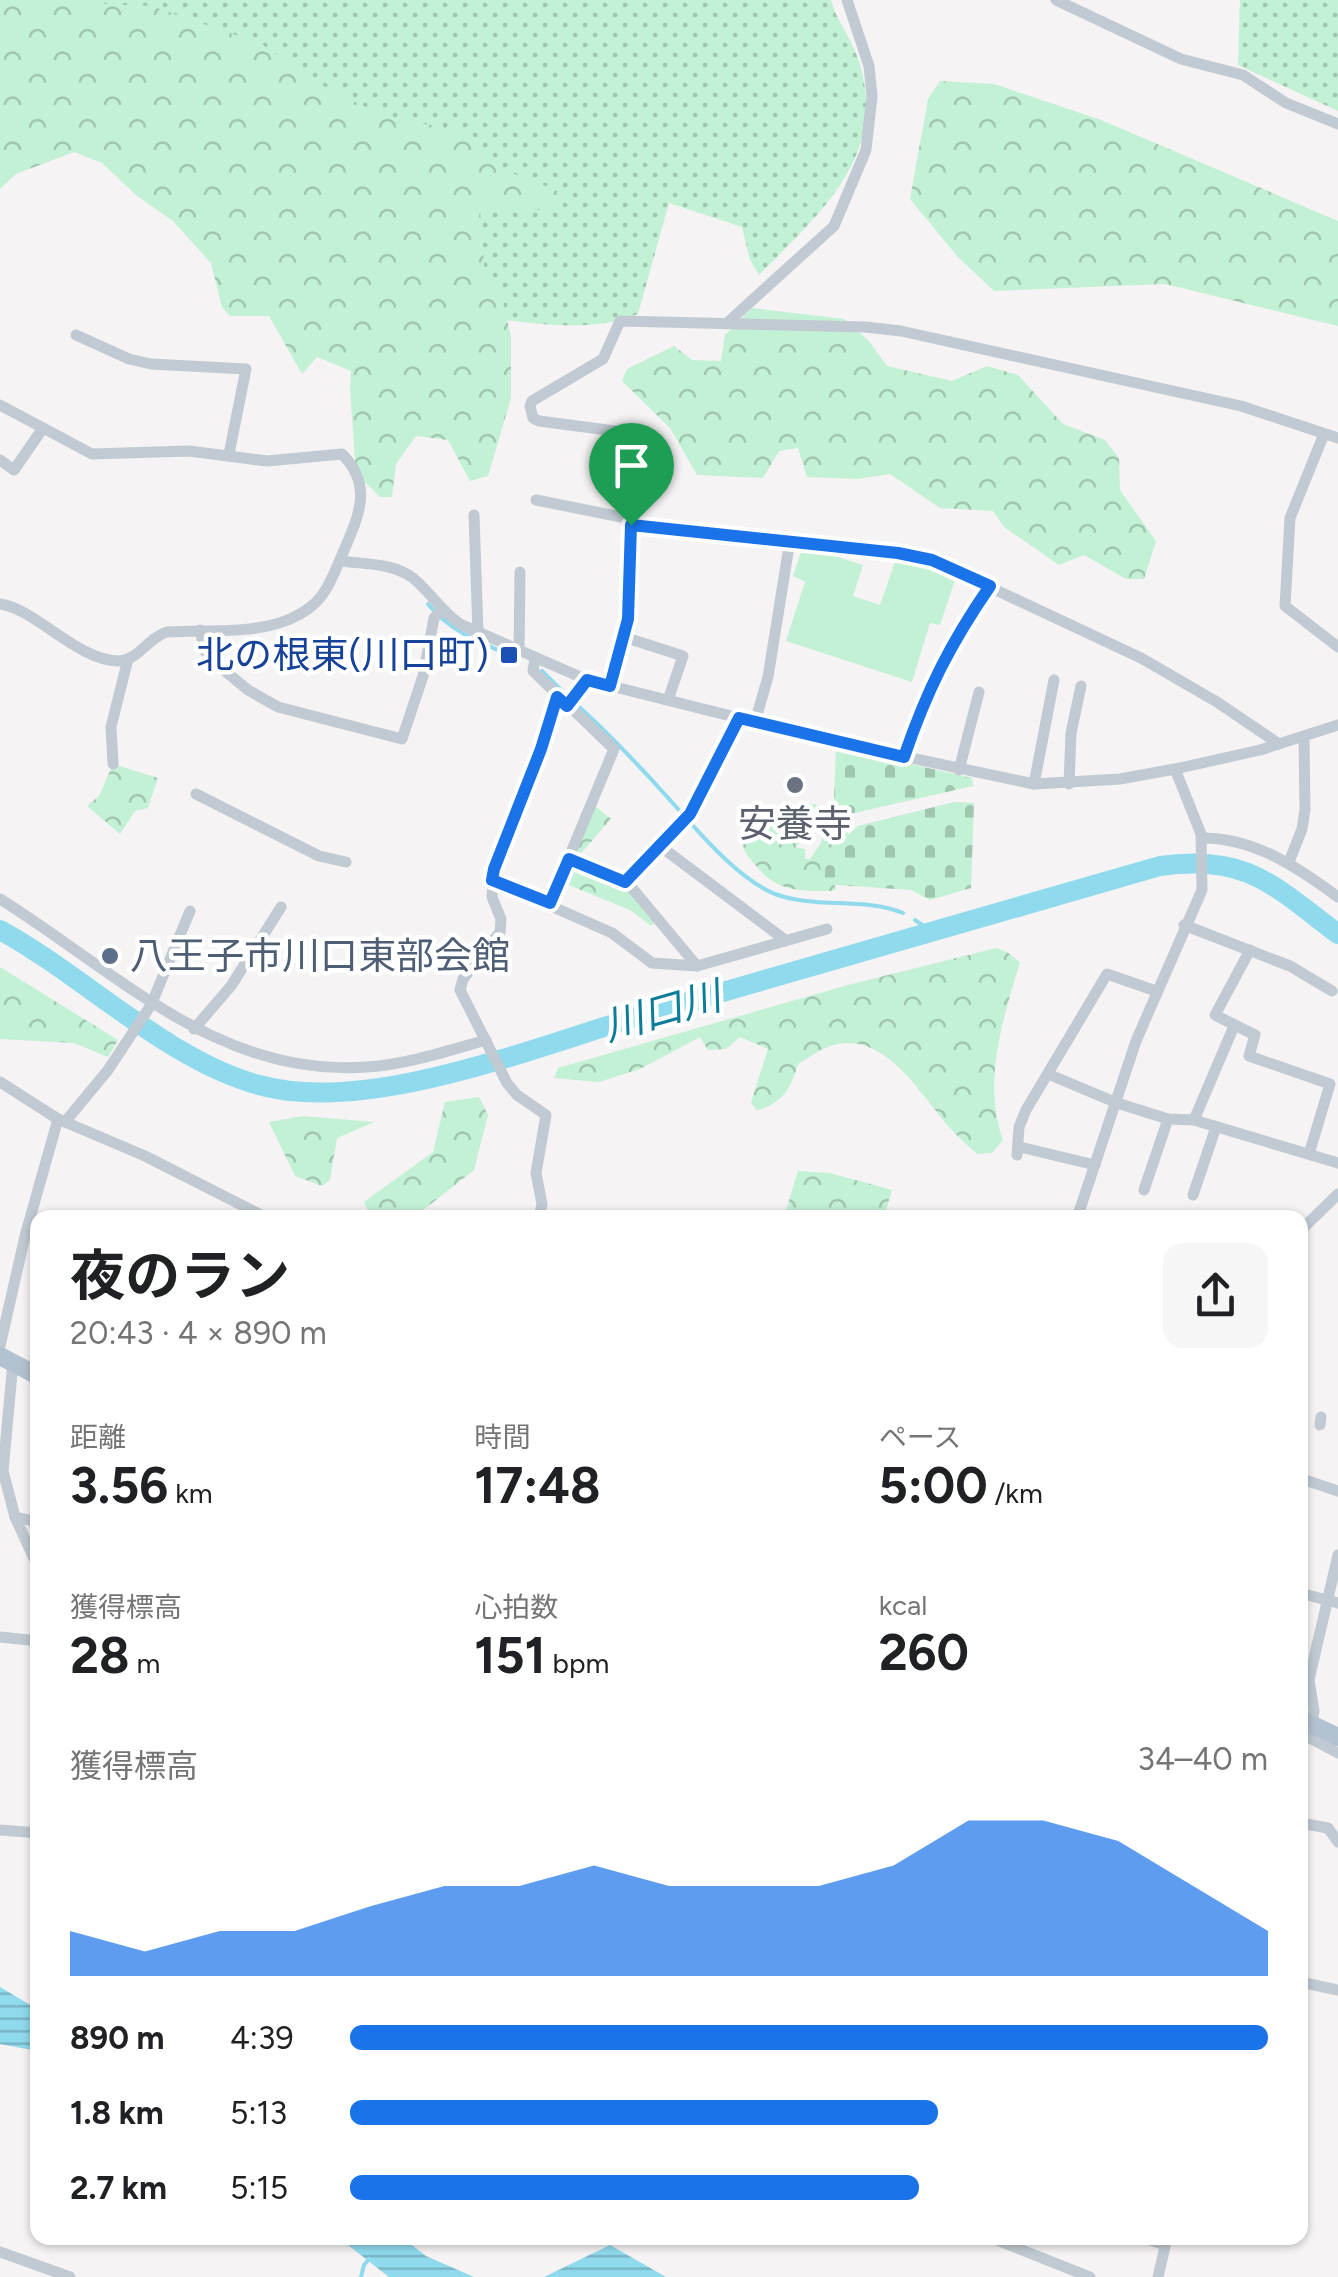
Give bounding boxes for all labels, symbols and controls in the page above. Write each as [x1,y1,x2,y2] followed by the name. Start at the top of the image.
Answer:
[589,423,674,526] pin
[604,438,659,493] icon: arrive
[196,632,489,678] place label: 北の根東(川口町)
[498,644,520,666] marker: 北の根東(川口町)
[784,774,806,796] marker: 安養寺
[738,801,852,847] place label: 安養寺
[130,933,510,979] place label: 八王子市川口東部会館
[99,945,121,967] marker: 八王子市川口東部会館
[598,970,730,1051] water label: 川口川
[70,1243,290,1309] text: 夜のラン
[1163,1243,1268,1348] button: share
[70,1314,327,1352] text: 20:43 · 4 × 890 m
[70,1420,126,1454] text: 距離
[474,1420,530,1454] text: 時間
[879,1420,961,1454] text: ペース
[70,1455,168,1516] text: 3.56
[474,1455,601,1516] text: 17:48
[879,1455,988,1516] text: 5:00
[168,1476,213,1510] text: km
[988,1476,1043,1510] text: /km
[879,1588,928,1622] text: kcal
[70,1590,182,1624] text: 獲得標高
[474,1590,558,1624] text: 心拍数
[879,1622,969,1683] text: 260
[70,1625,130,1686] text: 28
[474,1625,546,1686] text: 151
[130,1646,160,1680] text: m
[546,1646,609,1680] text: bpm
[1138,1740,1268,1778] text: 34–40 m
[70,1747,198,1785] text: 獲得標高
[70,2019,164,2057] text: 890 m
[230,2019,294,2057] text: 4:39
[70,2094,164,2132] text: 1.8 km
[230,2094,287,2132] text: 5:13
[70,2169,167,2207] text: 2.7 km
[230,2169,288,2207] text: 5:15

